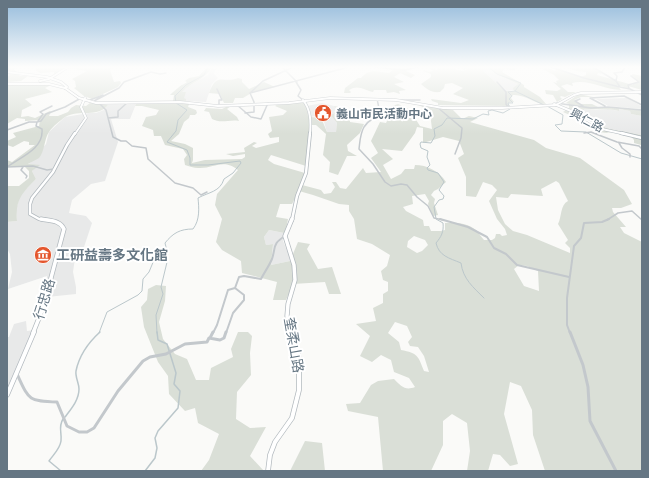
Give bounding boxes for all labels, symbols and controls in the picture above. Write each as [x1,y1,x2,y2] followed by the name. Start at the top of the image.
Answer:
[313,103,333,123] public building icon: 義山市民活動中心
[568,106,606,134] street label: 興仁路
[336,107,432,120] place label: 義山市民活動中心
[33,245,53,265] museum icon: 工研益壽多文化館
[56,247,168,263] place label: 工研益壽多文化館
[30,277,58,321] street label: 行忠路
[281,316,307,374] street label: 奎柔山路

